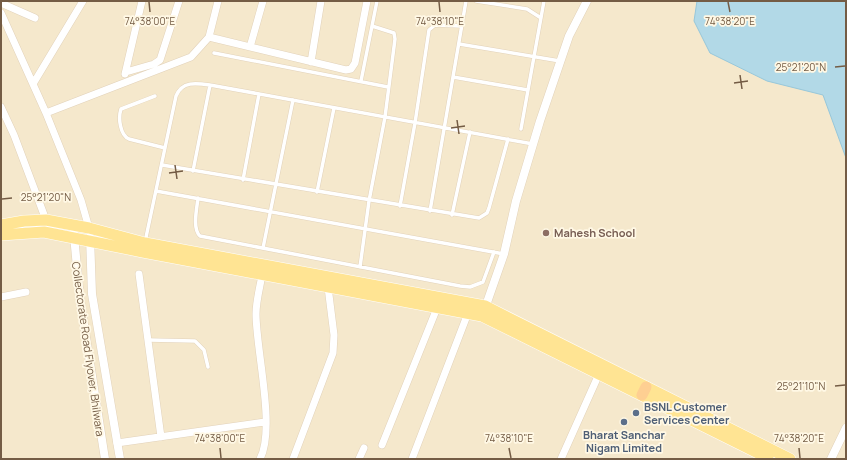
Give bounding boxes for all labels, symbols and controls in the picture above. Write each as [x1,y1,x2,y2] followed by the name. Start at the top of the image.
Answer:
[125,14,175,28] text: 74°38'00"E
[416,14,464,28] text: 74°38'10"E
[705,14,755,28] text: 74°38'20"E
[776,60,826,74] text: 25°21'20"N
[21,190,71,204] text: 25°21'20"N
[554,225,635,240] place label: Mahesh School
[541,228,551,238] marker: Mahesh School
[69,261,108,437] street label: Collectorate Road Flyover, Bhilwara
[777,379,825,393] text: 25°21'10"N
[644,399,730,427] place label: BSNL Customer Services Center
[631,408,641,418] marker: BSNL Customer Services Center
[619,417,629,427] marker: Bharat Sanchar Nigam Limited
[583,427,666,455] place label: Bharat Sanchar Nigam Limited
[195,431,245,445] text: 74°38'00"E
[485,431,533,445] text: 74°38'10"E
[774,431,824,445] text: 74°38'20"E

